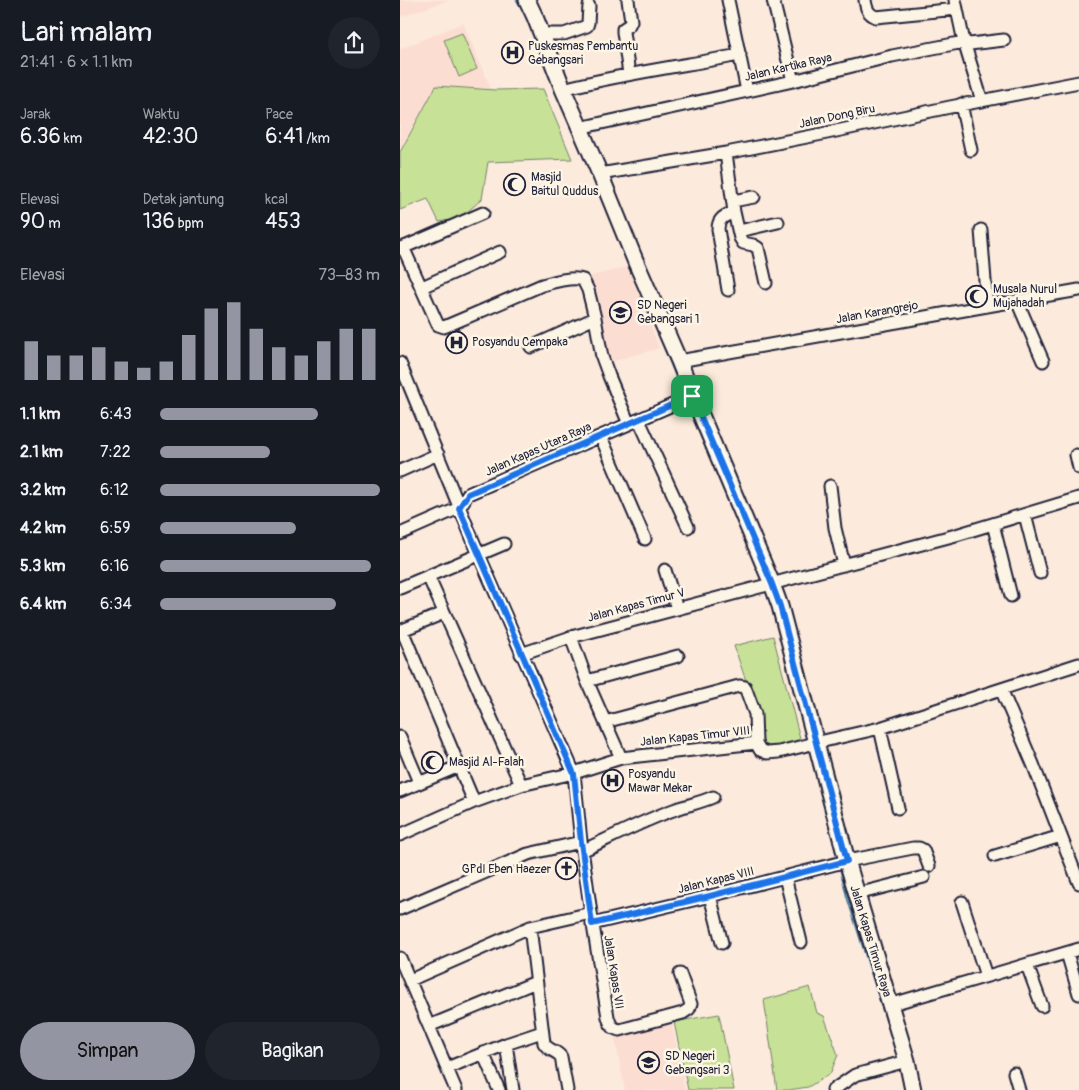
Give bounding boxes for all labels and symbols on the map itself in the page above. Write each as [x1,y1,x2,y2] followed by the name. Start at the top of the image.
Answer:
[528,39,638,68] place label: Puskesmas Pembantu Gebangsari
[500,41,524,65] hospital icon: Puskesmas Pembantu Gebangsari
[743,50,834,85] street label: Jalan Kartika Raya
[798,101,876,132] street label: Jalan Dong Biru
[531,170,599,199] place label: Masjid Baitul Quddus
[503,172,527,196] mosque icon: Masjid Baitul Quddus
[993,282,1057,311] place label: Musala Nurul Mujahadah
[965,284,989,308] mosque icon: Musala Nurul Mujahadah
[637,298,699,327] place label: SD Negeri Gebangsari 1
[835,298,920,327] street label: Jalan Karangrejo
[609,300,633,324] school or university icon: SD Negeri Gebangsari 1
[444,330,468,354] hospital icon: Posyandu Cempaka
[472,335,568,350] place label: Posyandu Cempaka
[671,375,713,417] pin
[483,419,594,480] street label: Jalan Kapas Utara Raya
[586,585,686,626] street label: Jalan Kapas Timur V
[639,723,751,750] street label: Jalan Kapas Timur VIII
[421,750,445,774] mosque icon: Masjid Al-Falah
[449,755,524,770] place label: Masjid Al-Falah
[628,767,693,796] place label: Posyandu Mawar Mekar
[600,769,624,793] hospital icon: Posyandu Mawar Mekar
[555,857,579,881] church icon: GPdI Eben Haezer
[462,862,552,877] place label: GPdI Eben Haezer
[676,864,756,897] street label: Jalan Kapas VIII
[846,883,895,999] street label: Jalan Kapas Timur Raya
[600,934,627,1010] street label: Jalan Kapas VII
[665,1049,730,1078] place label: SD Negeri Gebangsari 3
[637,1051,661,1075] school or university icon: SD Negeri Gebangsari 3

